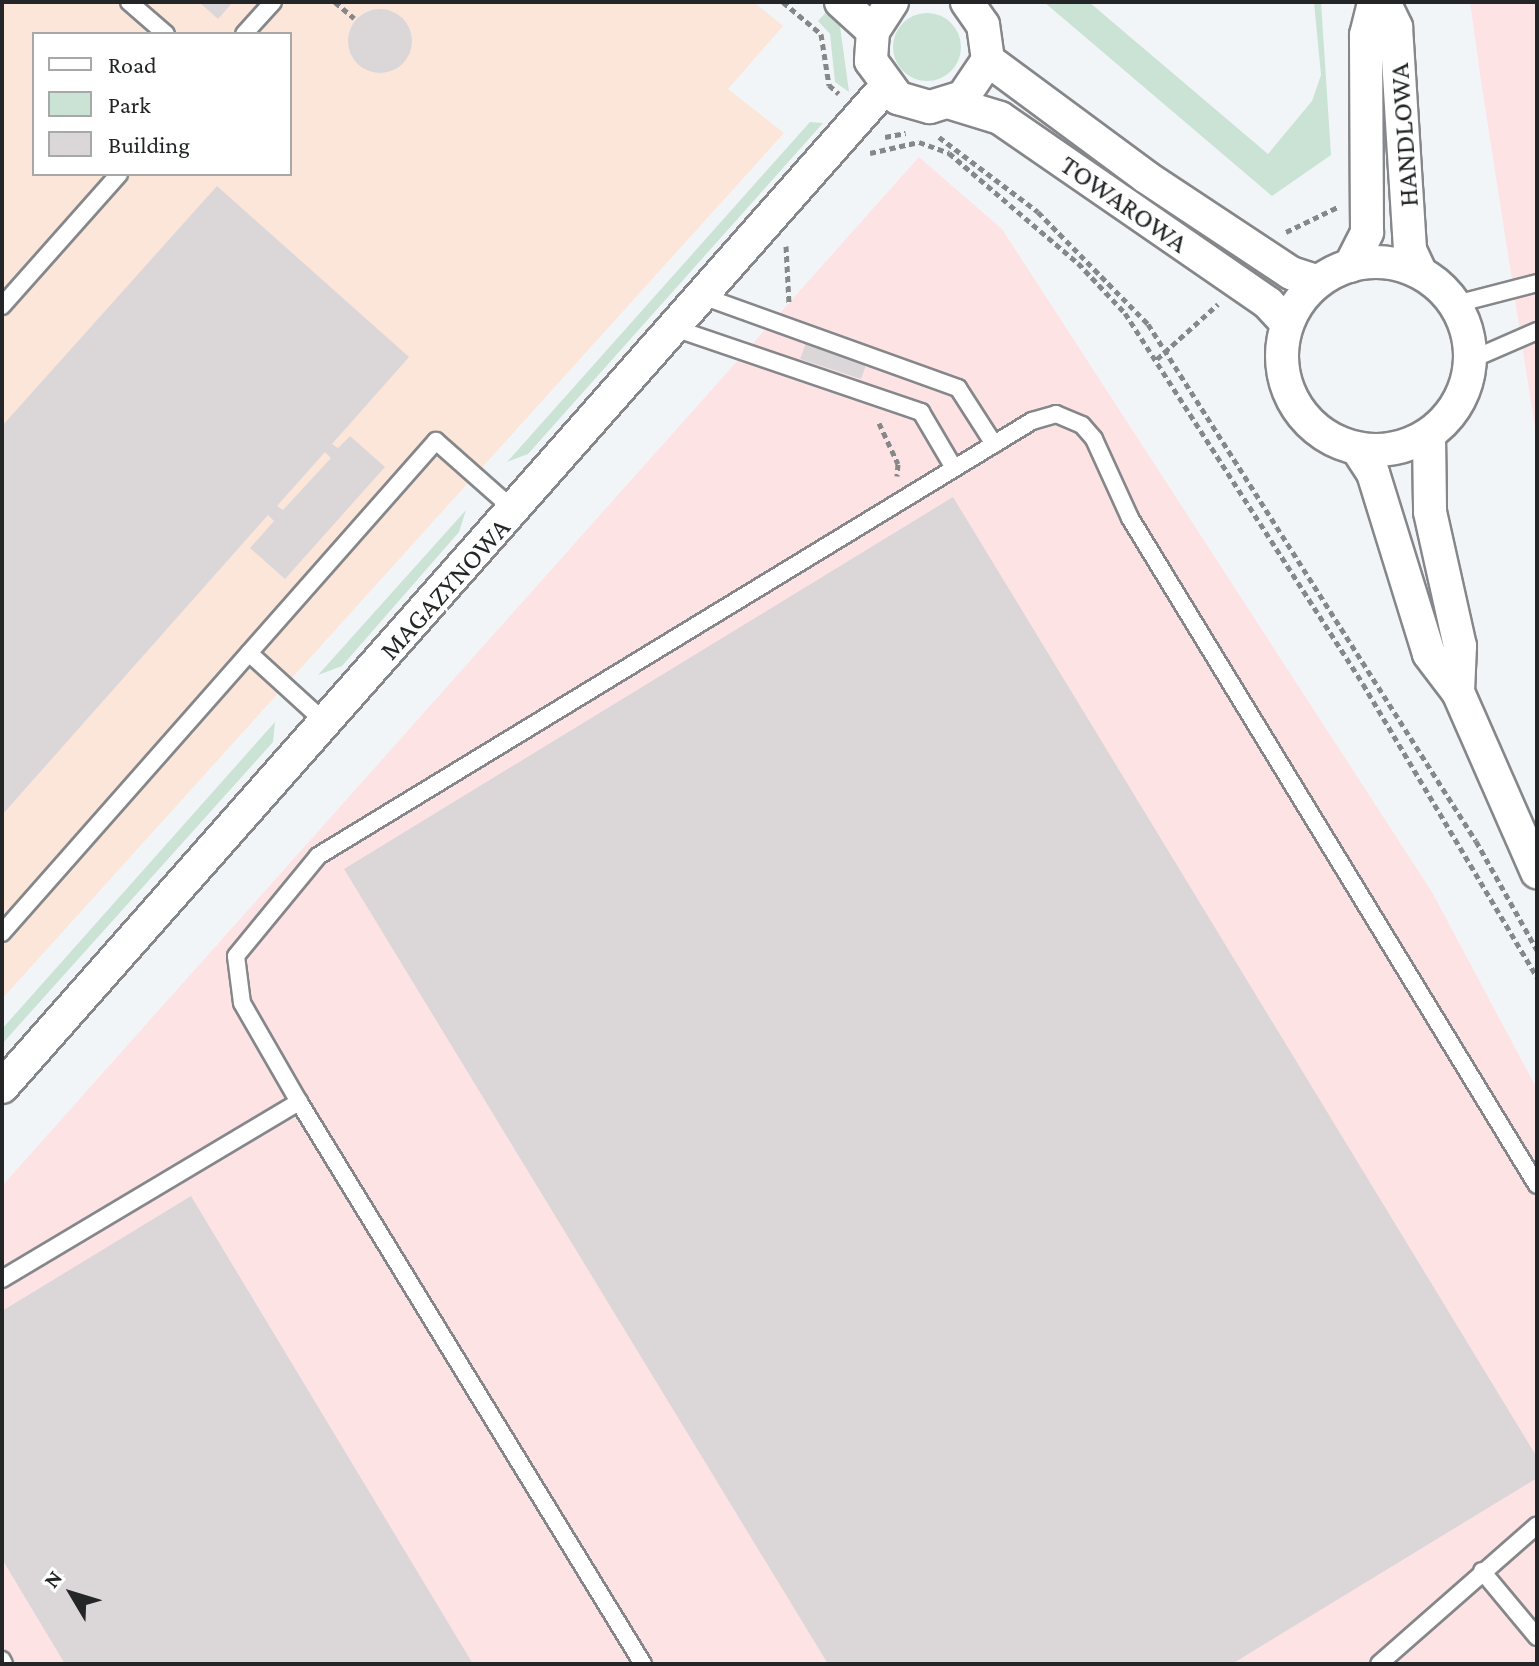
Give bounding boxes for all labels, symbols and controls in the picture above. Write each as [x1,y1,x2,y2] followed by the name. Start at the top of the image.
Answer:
[32,32,292,176] legend
[108,51,157,78] text: Road
[1382,62,1426,208] street label: HANDLOWA
[108,91,151,118] text: Park
[108,131,190,158] text: Building
[1054,148,1194,260] street label: TOWAROWA
[373,511,517,667] street label: MAGAZYNOWA
[32,1554,112,1634] north arrow
[38,1565,67,1593] text: N

